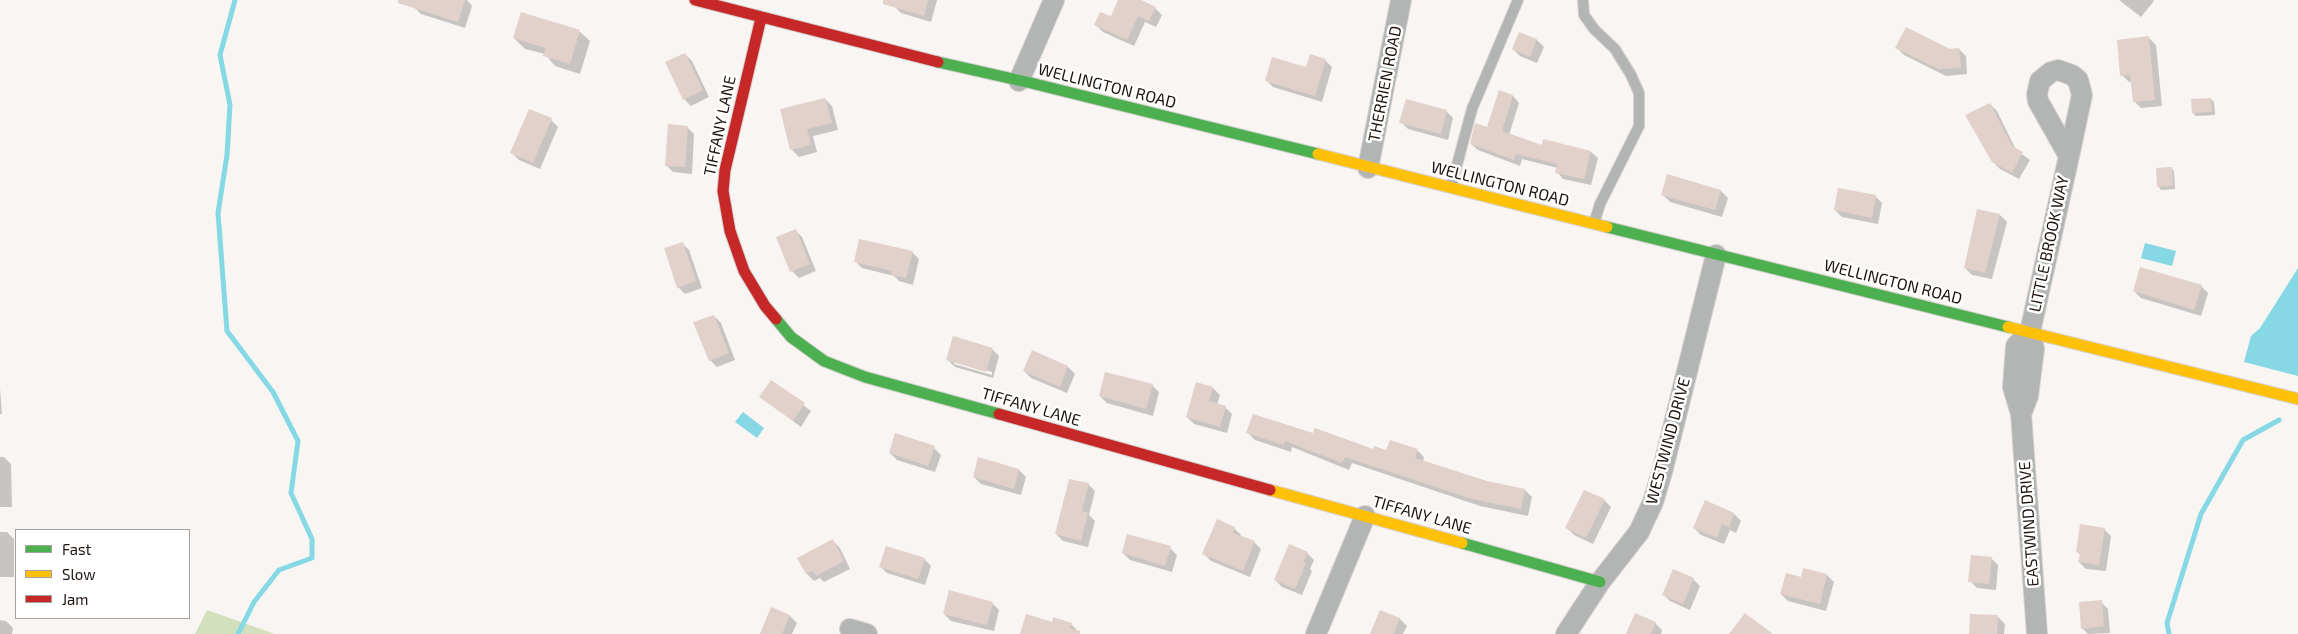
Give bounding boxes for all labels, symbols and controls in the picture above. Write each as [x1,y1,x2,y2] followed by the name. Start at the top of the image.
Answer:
[1364,24,1406,144] street label: THERRIEN ROAD
[1036,60,1178,112] street label: WELLINGTON ROAD
[700,74,740,178] street label: TIFFANY LANE
[1429,158,1571,210] street label: WELLINGTON ROAD
[2025,174,2073,314] street label: LITTLE BROOK WAY
[1822,256,1964,308] street label: WELLINGTON ROAD
[1642,375,1694,507] street label: WESTWIND DRIVE
[979,384,1083,430] street label: TIFFANY LANE
[2015,461,2043,587] street label: EASTWIND DRIVE
[1370,492,1474,538] street label: TIFFANY LANE
[15,529,190,619] legend
[62,540,91,558] text: Fast
[62,565,96,583] text: Slow
[62,590,88,608] text: Jam

